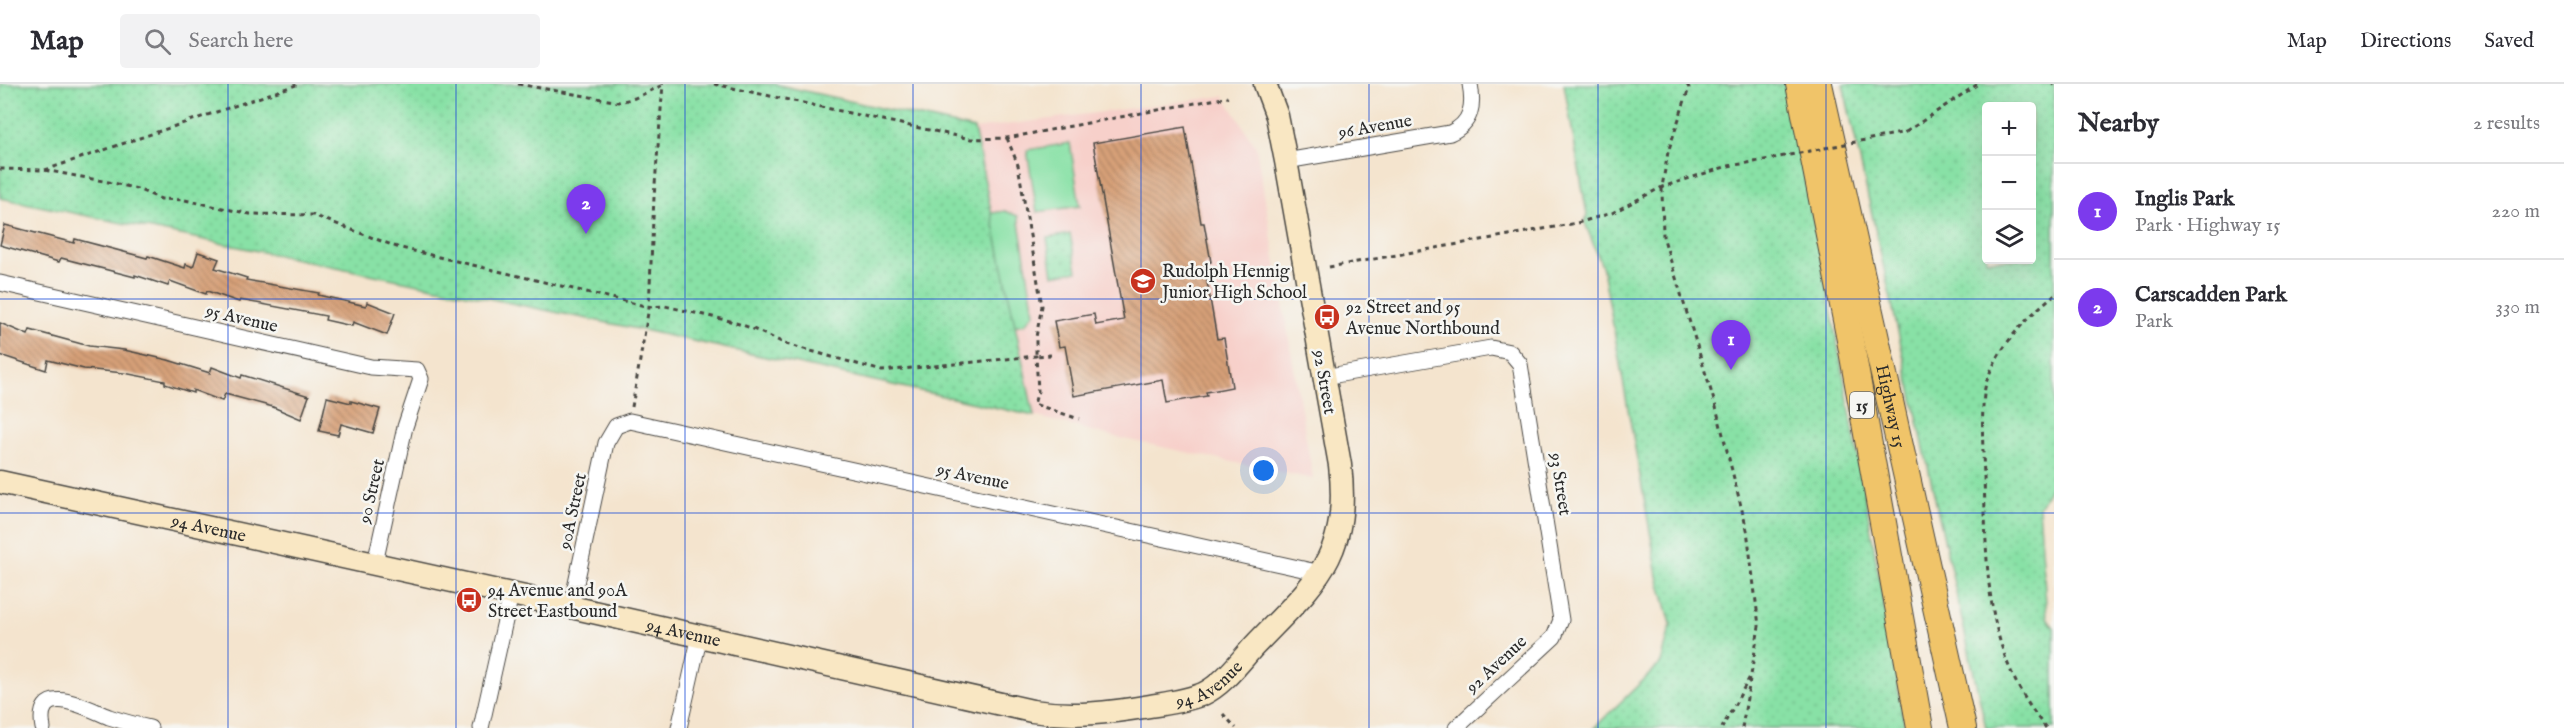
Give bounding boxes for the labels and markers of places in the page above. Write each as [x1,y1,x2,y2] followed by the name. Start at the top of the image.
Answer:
[566,184,606,234] pin: 2
[1160,261,1307,305] place label: Rudolph Hennig Junior High School
[1128,266,1158,296] school or university icon: Rudolph Hennig Junior High School
[1345,297,1500,341] place label: 92 Street and 95 Avenue Northbound
[1312,302,1342,332] bus stop icon: 92 Street and 95 Avenue Northbound
[1712,320,1750,370] pin: 1
[487,580,628,624] place label: 94 Avenue and 90A Street Eastbound
[454,585,484,615] bus stop icon: 94 Avenue and 90A Street Eastbound

